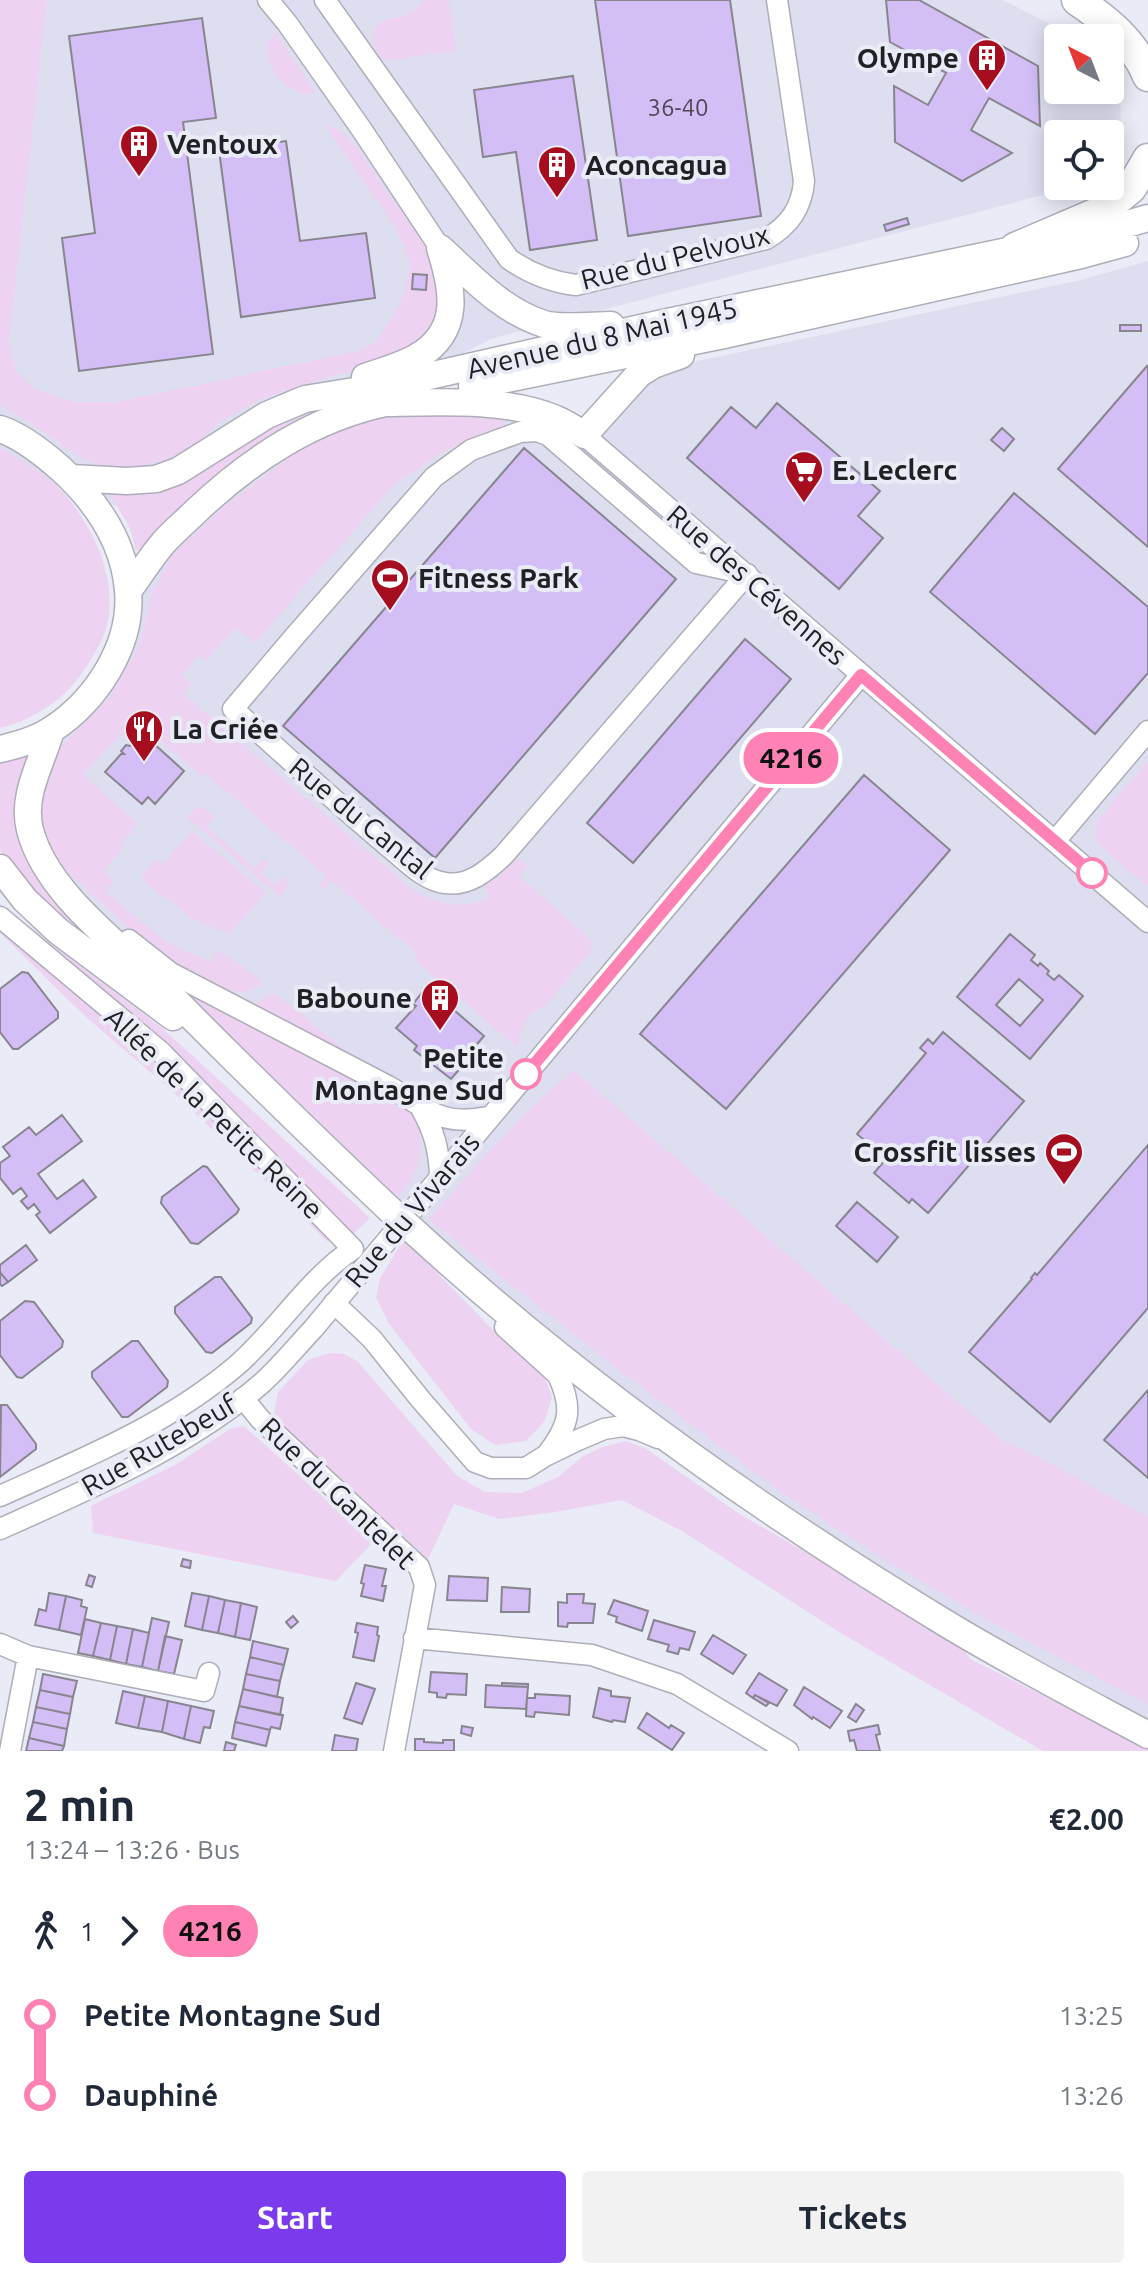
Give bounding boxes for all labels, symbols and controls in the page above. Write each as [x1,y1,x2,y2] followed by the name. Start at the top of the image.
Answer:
[1044,24,1124,104] north arrow
[1044,24,1124,200] map controls
[966,37,1008,92] building icon: Olympe
[857,42,959,73] place label: Olympe
[647,94,709,121] house number: 36-40
[1044,120,1124,200] button: locate
[118,123,160,178] building icon: Ventoux
[167,128,278,159] place label: Ventoux
[536,144,578,199] building icon: Aconcagua
[585,149,727,180] place label: Aconcagua
[577,218,772,295] street label: Rue du Pelvoux
[464,291,740,384] street label: Avenue du 8 Mai 1945
[783,449,825,504] supermarket icon: E. Leclerc
[832,454,957,485] place label: E. Leclerc
[662,498,853,671] street label: Rue des Cévennes
[369,557,411,612] sports icon: Fitness Park
[418,562,579,593] place label: Fitness Park
[123,708,165,763] restaurant icon: La Criée
[172,713,279,744] place label: La Criée
[735,732,847,784] line badge: 4216
[759,742,823,773] text: 4216
[284,751,439,885] street label: Rue du Cantal
[1077,858,1107,888] unlabelled marker
[419,977,461,1032] building icon: Baboune
[296,982,412,1013] place label: Baboune
[99,1001,329,1225] street label: Allée de la Petite Reine
[314,1042,504,1105] place label: Petite Montagne Sud
[511,1059,541,1089] marker: Petite Montagne Sud
[338,1126,485,1293] street label: Rue du Vivarais
[1043,1131,1085,1186] sports icon: Crossfit lisses
[854,1136,1036,1167] place label: Crossfit lisses
[76,1388,242,1501] street label: Rue Rutebeuf
[254,1411,422,1574] street label: Rue du Gantelet
[24,1780,135,1829] text: 2 min
[1049,1802,1124,1836] text: €2.00
[24,1835,240,1864] text: 13:24 – 13:26 · Bus
[24,1909,68,1953] icon: walk
[107,1909,151,1953] icon: forward
[179,1915,242,1946] text: 4216
[80,1917,95,1946] text: 1
[84,1998,381,2032] text: Petite Montagne Sud
[1059,2001,1124,2030] text: 13:25
[84,2078,218,2112] text: Dauphiné
[1059,2081,1124,2110] text: 13:26
[24,2171,566,2263] button: Start
[582,2171,1124,2263] button: Tickets

